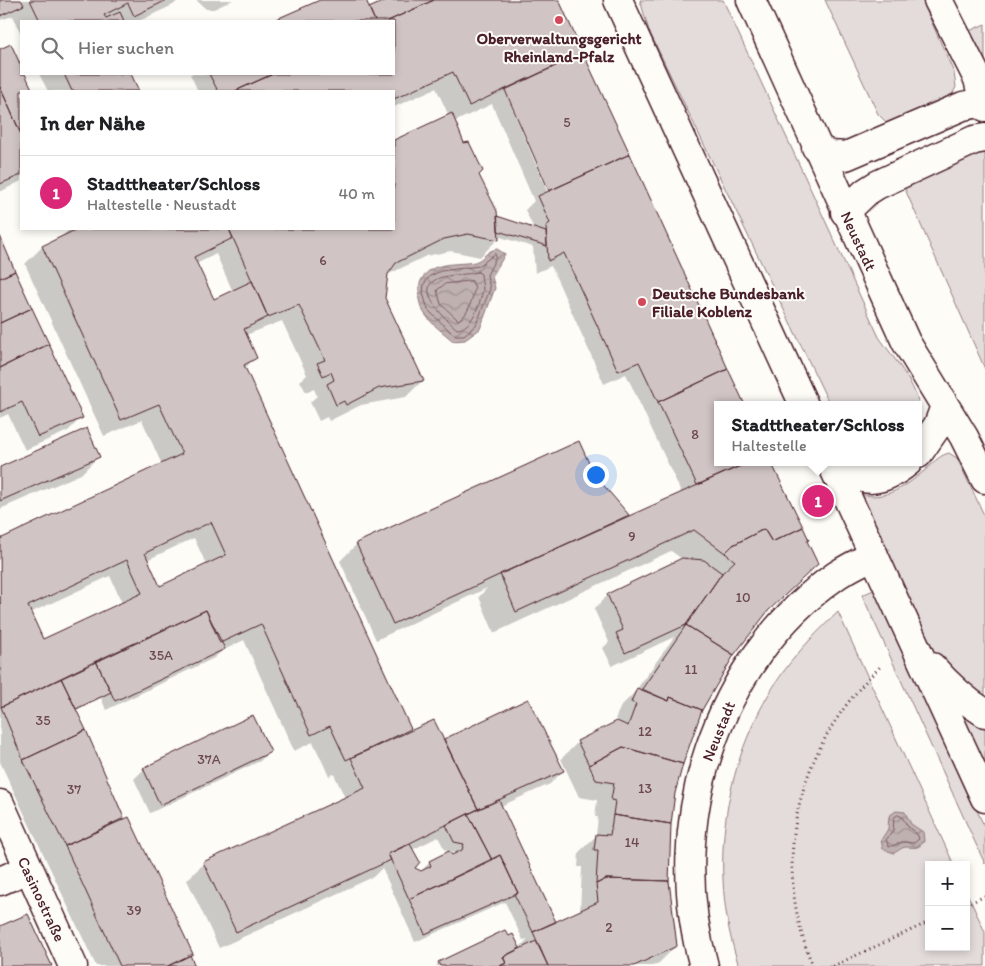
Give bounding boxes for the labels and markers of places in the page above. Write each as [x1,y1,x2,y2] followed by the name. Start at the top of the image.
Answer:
[553,14,565,26] marker: Oberverwaltungsgericht Rheinland-Pfalz
[476,29,642,66] place label: Oberverwaltungsgericht Rheinland-Pfalz
[652,284,805,321] place label: Deutsche Bundesbank Filiale Koblenz
[636,296,648,308] marker: Deutsche Bundesbank Filiale Koblenz
[802,482,834,520] pin: 1

